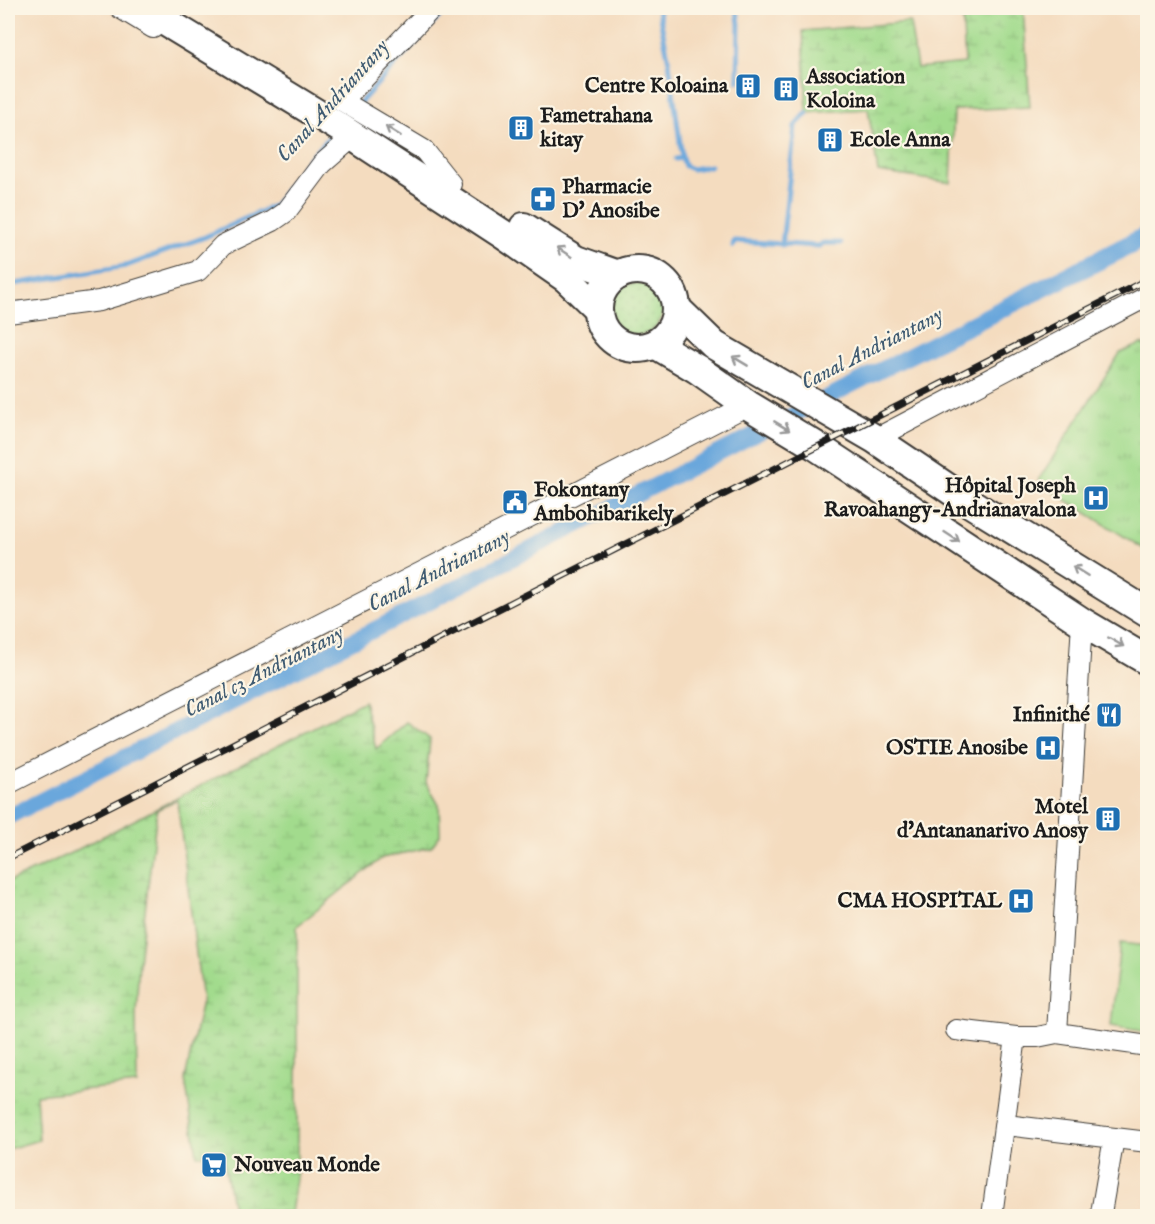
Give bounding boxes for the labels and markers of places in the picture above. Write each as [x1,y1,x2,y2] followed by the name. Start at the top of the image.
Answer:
[805,64,905,115] place label: Association Koloina
[733,71,763,101] building icon: Centre Koloaina
[585,73,729,100] place label: Centre Koloaina
[771,74,801,104] building icon: Association Koloina
[539,103,653,154] place label: Fametrahana kitay
[506,113,536,143] building icon: Fametrahana kitay
[815,125,845,155] building icon: Ecole Anna
[850,127,951,154] place label: Ecole Anna
[562,174,660,225] place label: Pharmacie D' Anosibe
[528,184,558,214] pharmacy icon: Pharmacie D' Anosibe
[824,473,1077,524] place label: Hôpital Joseph Ravoahangy-Andrianavalona
[533,477,674,528] place label: Fokontany Ambohibarikely
[1081,483,1111,513] hospital icon: Hôpital Joseph Ravoahangy-Andrianavalona
[500,487,530,517] public building icon: Fokontany Ambohibarikely
[1094,700,1124,730] restaurant icon: Infinithé
[1013,702,1090,729] place label: Infinithé
[1033,733,1063,763] hospital icon: OSTIE Anosibe
[886,735,1028,762] place label: OSTIE Anosibe
[897,794,1089,845] place label: Motel d'Antananarivo Anosy
[1093,804,1123,834] building icon: Motel d'Antananarivo Anosy
[1006,886,1036,916] hospital icon: CMA HOSPITAL
[837,888,1003,915] place label: CMA HOSPITAL
[199,1150,229,1180] supermarket icon: Nouveau Monde
[233,1152,380,1179] place label: Nouveau Monde

